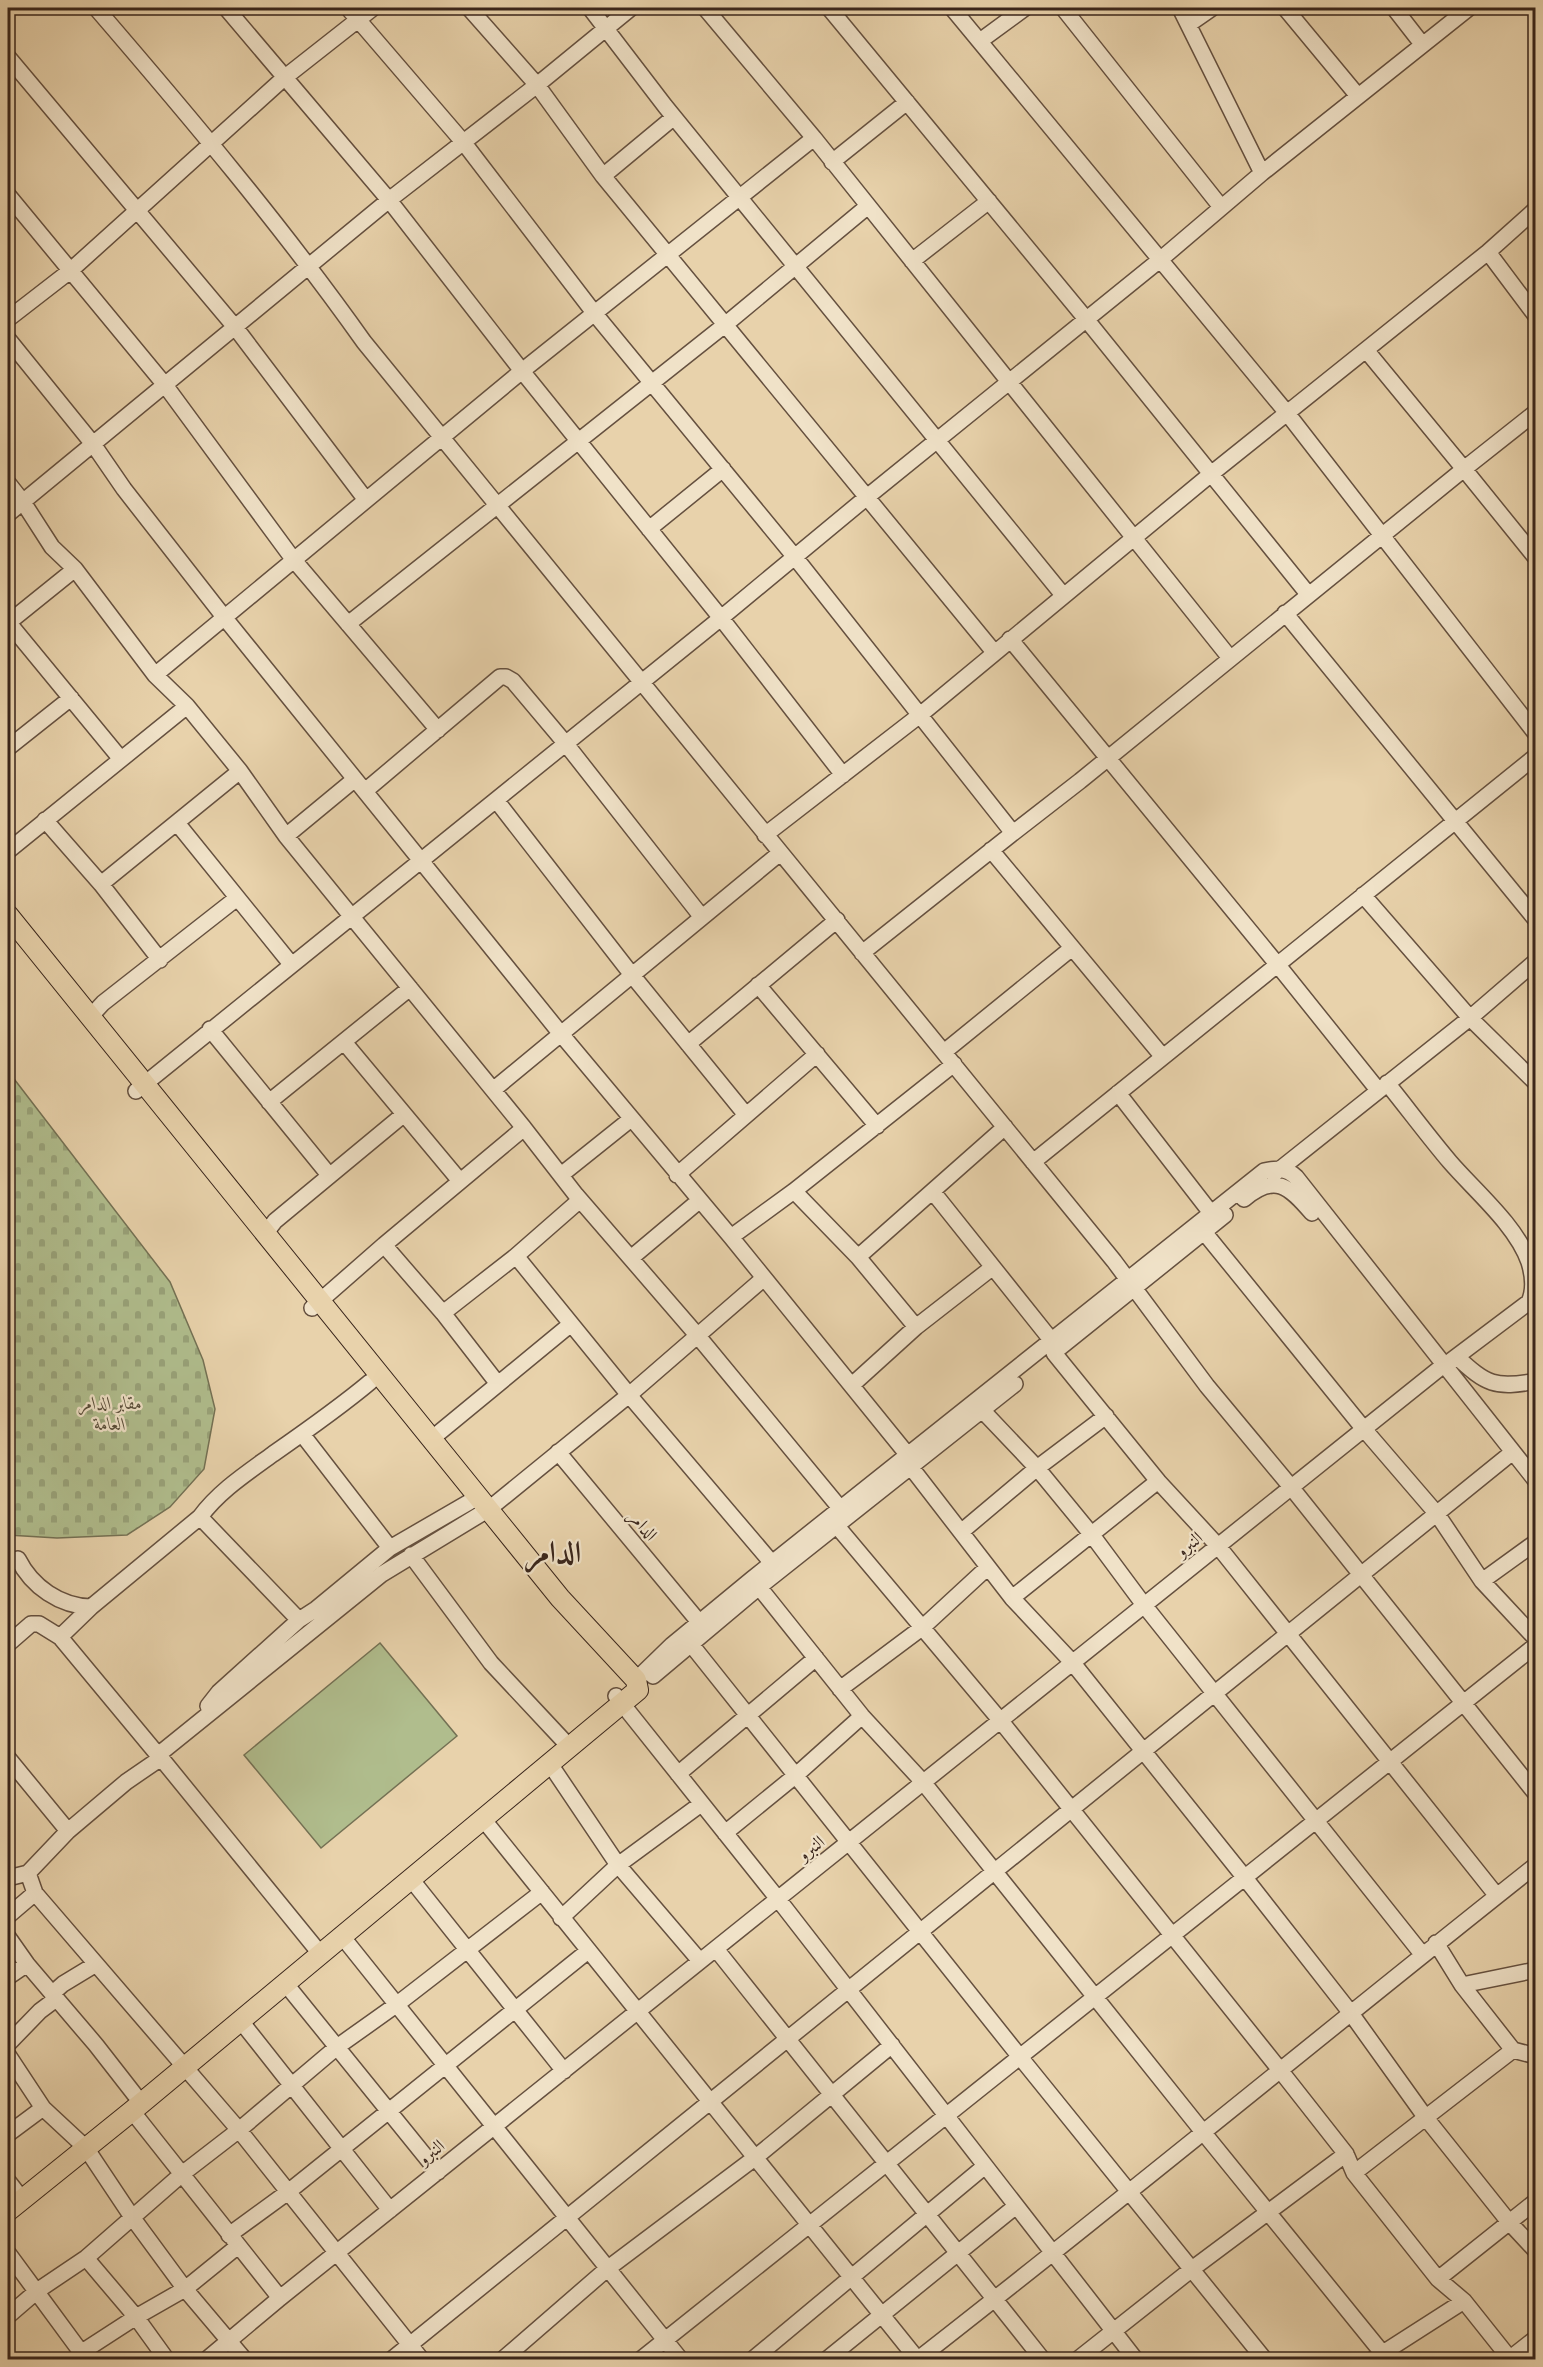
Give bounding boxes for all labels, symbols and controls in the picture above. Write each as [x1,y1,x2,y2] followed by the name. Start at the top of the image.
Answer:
[78,1393,142,1436] park label: مقابر الدامر العامة
[622,1506,662,1546] street label: الدامر
[1170,1527,1208,1564] street label: النبرو
[525,1535,581,1573] district label: الدامر
[792,1831,830,1867] street label: النبرو
[412,2135,450,2172] street label: النبرو

